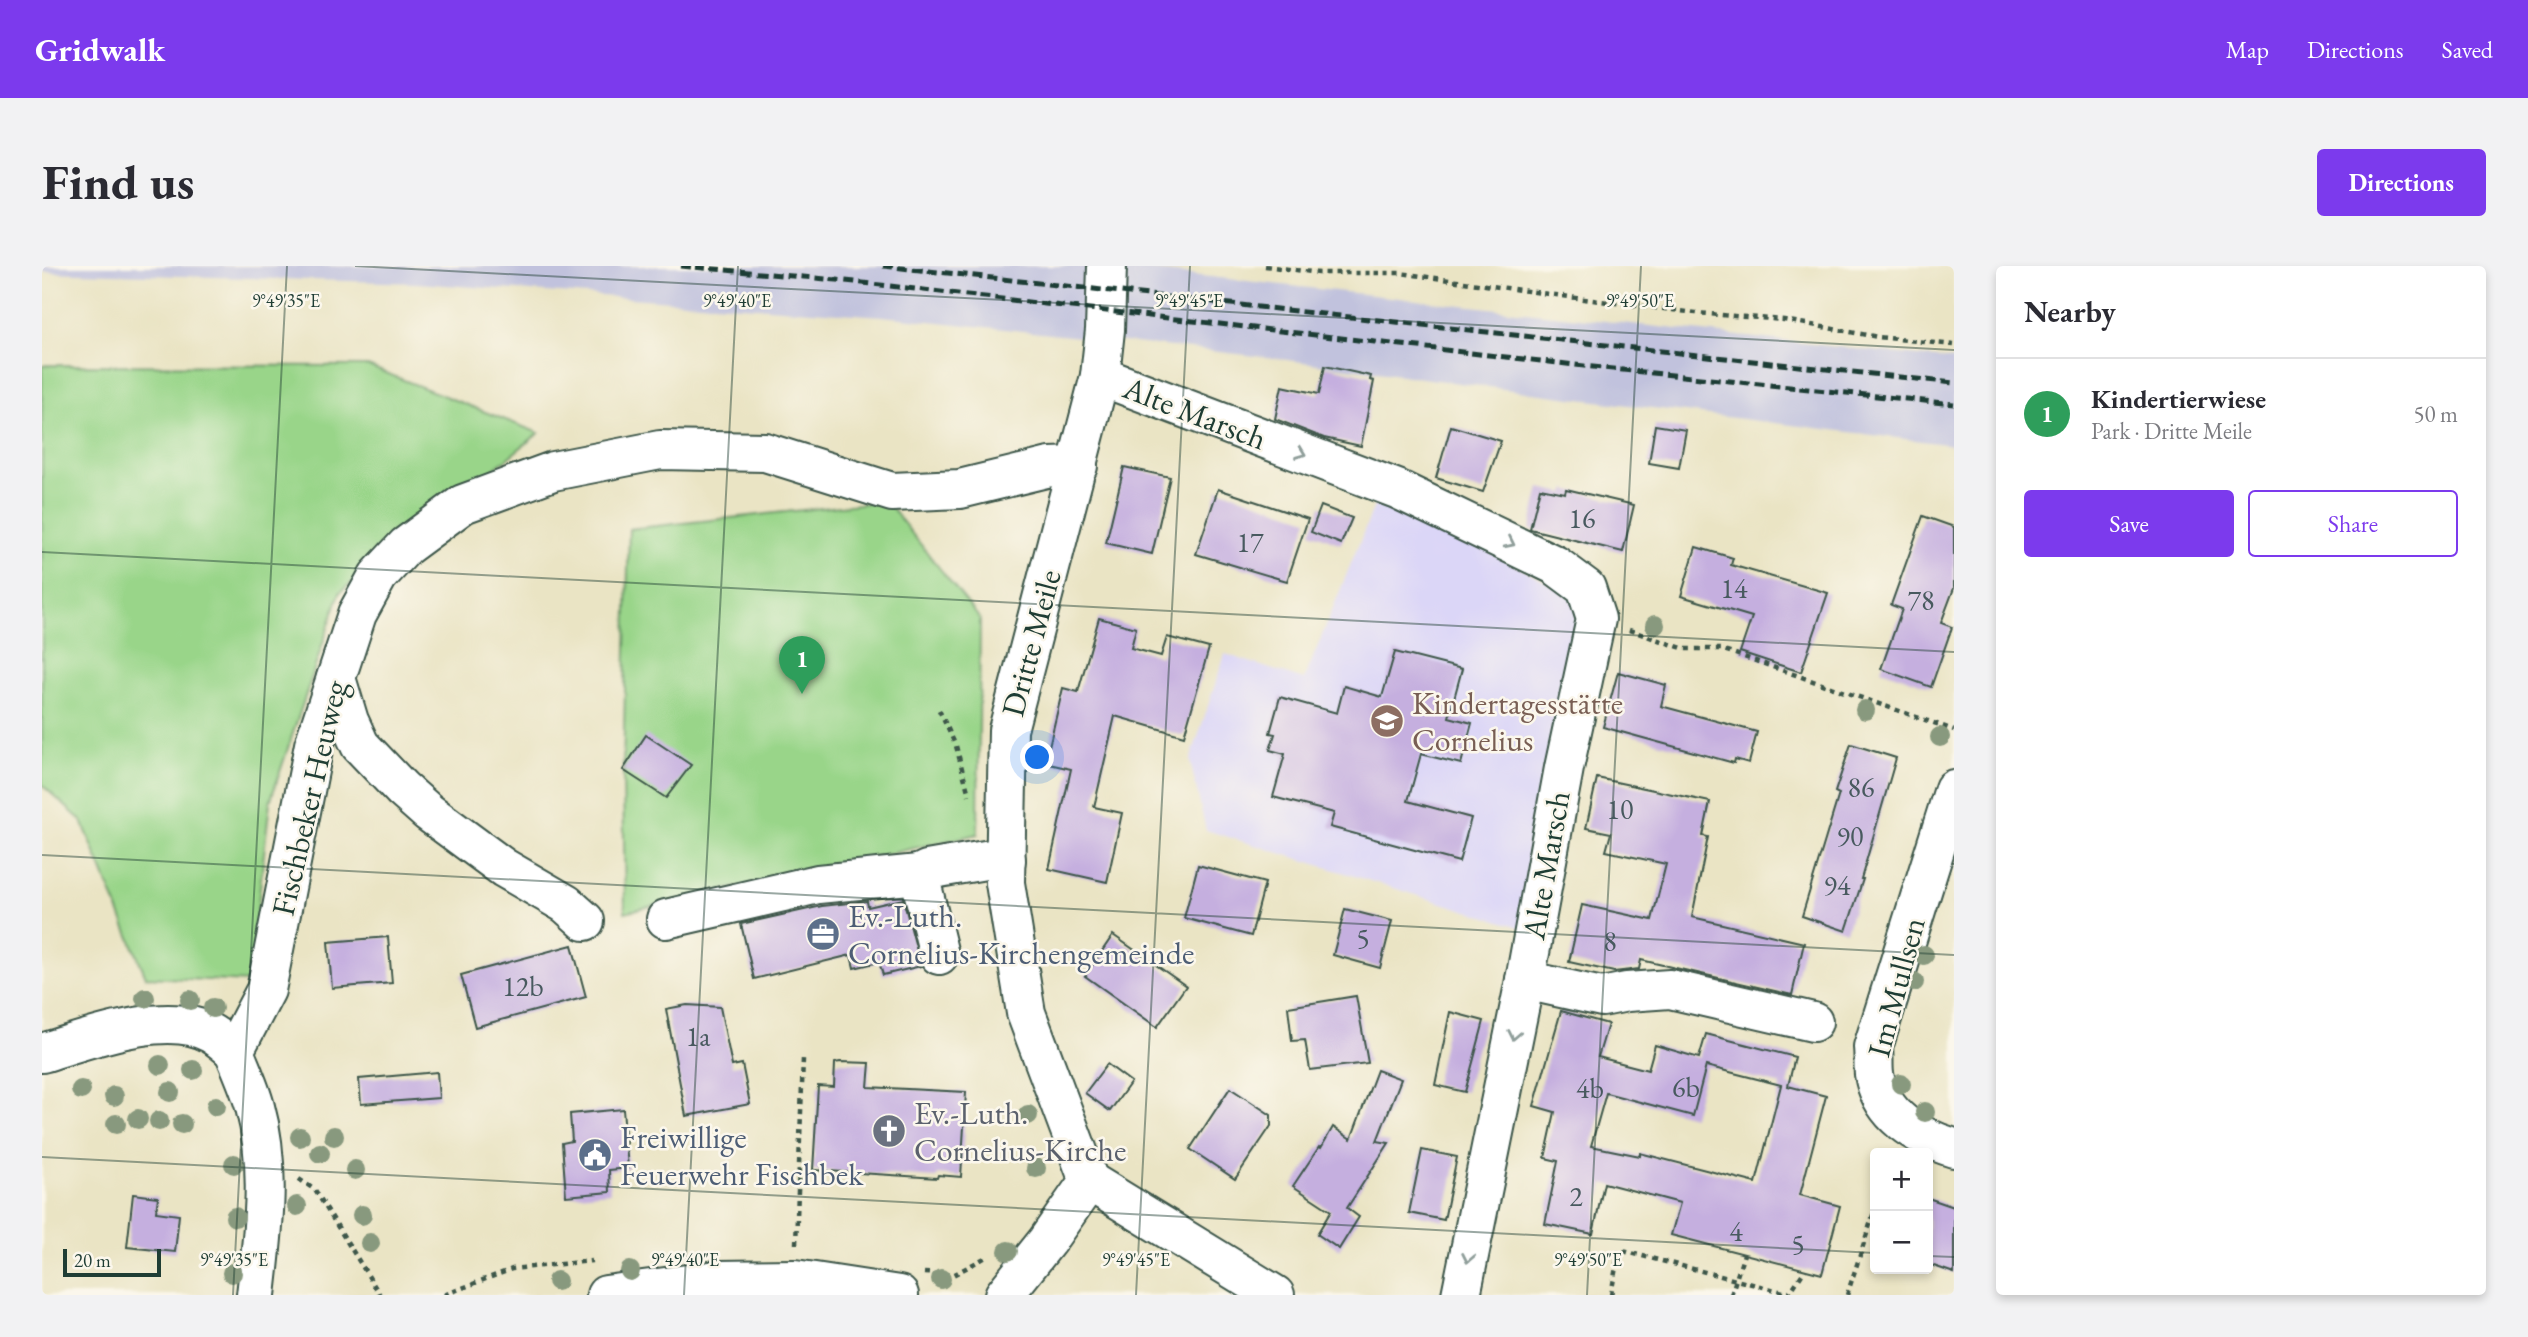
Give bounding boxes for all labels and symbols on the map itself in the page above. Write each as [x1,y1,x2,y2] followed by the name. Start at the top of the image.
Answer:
[252,289,320,312] text: 9°49'35"E
[703,289,771,312] text: 9°49'40"E
[1155,289,1223,312] text: 9°49'45"E
[1606,289,1674,312] text: 9°49'50"E
[1116,366,1273,460] street label: Alte Marsch
[1294,444,1306,458] one-way arrow
[1569,500,1595,536] house number: 16
[1237,524,1264,560] house number: 17
[1503,535,1515,549] one-way arrow
[991,565,1071,721] street label: Dritte Meile
[1721,570,1748,606] house number: 14
[1908,582,1934,618] house number: 78
[779,636,825,694] pin: 1
[262,675,357,920] street label: Fischbeker Heuweg
[1412,682,1623,761] place label: Kindertagesstätte Cornelius
[1368,702,1406,740] school or university icon: Kindertagesstätte Cornelius
[1020,740,1054,774] your location
[1848,769,1874,805] house number: 86
[1512,787,1580,944] street label: Alte Marsch
[1607,791,1633,827] house number: 10
[1837,818,1863,854] house number: 90
[1824,867,1851,903] house number: 94
[848,895,1195,974] place label: Ev.-Luth. Cornelius-Kirchengemeinde
[1857,912,1935,1061] street label: Im Mullsen
[804,915,842,953] office icon: Ev.-Luth. Cornelius-Kirchengemeinde
[1356,920,1370,956] house number: 5
[1603,923,1617,959] house number: 8
[502,968,544,1004] house number: 12b
[686,1018,711,1054] house number: 1a
[1507,1029,1522,1041] one-way arrow
[1672,1069,1700,1105] house number: 6b
[1576,1070,1604,1106] house number: 4b
[914,1092,1126,1171] place label: Ev.-Luth. Cornelius-Kirche
[870,1112,908,1150] church icon: Ev.-Luth. Cornelius-Kirche
[620,1116,864,1195] place label: Freiwillige Feuerwehr Fischbek
[576,1136,614,1174] public building icon: Freiwillige Feuerwehr Fischbek
[1569,1178,1583,1214] house number: 2
[1729,1213,1743,1249] house number: 4
[1791,1226,1805,1262] house number: 5
[63,1246,161,1278] scale bar
[200,1248,268,1271] text: 9°49'35"E
[651,1248,719,1271] text: 9°49'40"E
[1102,1248,1170,1271] text: 9°49'45"E
[1554,1248,1622,1271] text: 9°49'50"E
[1462,1252,1477,1264] one-way arrow

